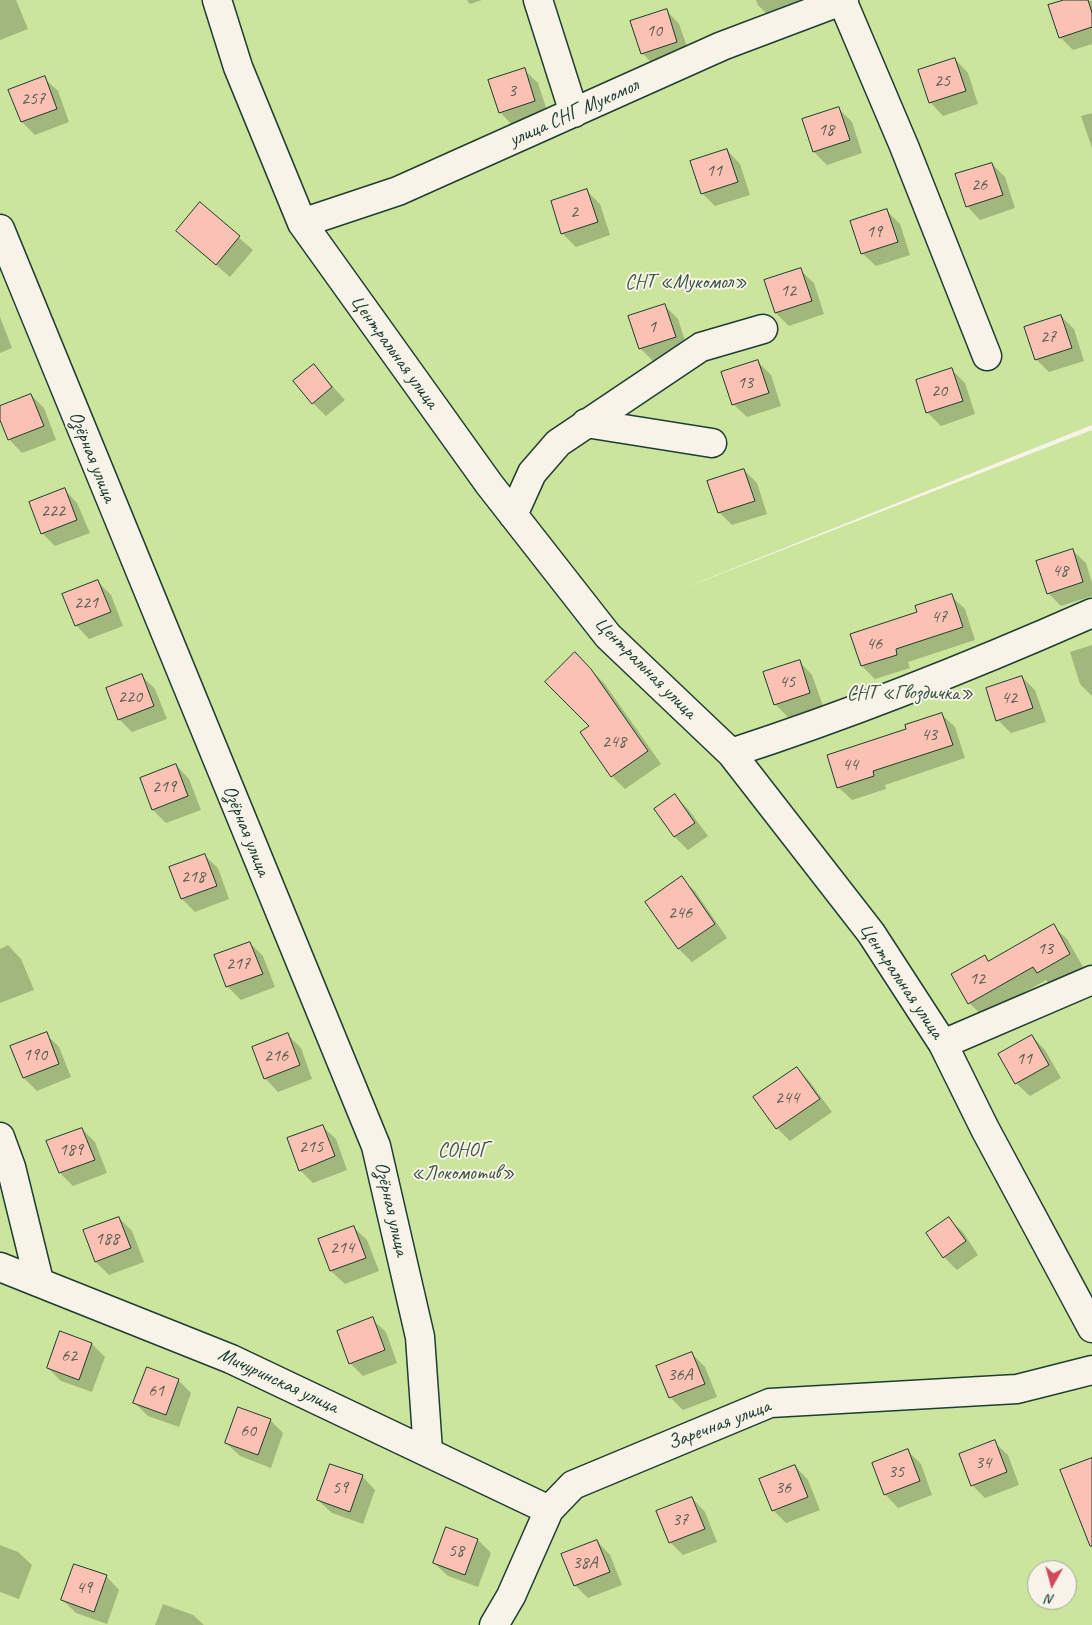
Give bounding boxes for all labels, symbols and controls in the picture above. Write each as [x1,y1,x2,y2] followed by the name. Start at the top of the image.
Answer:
[646,20,662,42] house number: 10
[934,70,950,92] house number: 25
[506,74,642,152] street label: улица СНГ Мукомол
[508,80,516,102] house number: 3
[21,88,45,110] house number: 257
[818,119,834,141] house number: 18
[706,160,722,182] house number: 11
[971,174,987,196] house number: 26
[570,201,578,223] house number: 2
[866,221,882,243] house number: 19
[625,271,747,295] park label: СНТ «Мукомол»
[780,280,796,302] house number: 12
[345,290,443,414] street label: Центральная улица
[648,316,656,338] house number: 1
[1040,326,1056,348] house number: 27
[737,372,753,394] house number: 13
[931,380,947,402] house number: 20
[63,408,121,506] street label: Озёрная улица
[41,500,65,522] house number: 222
[1052,560,1068,582] house number: 48
[74,592,98,614] house number: 221
[931,606,947,628] house number: 47
[589,612,701,724] street label: Центральная улица
[866,633,882,655] house number: 46
[779,671,795,693] house number: 45
[847,682,973,706] park label: СНТ «Гвоздичка»
[118,686,142,708] house number: 220
[1001,687,1017,709] house number: 42
[921,724,937,746] house number: 43
[602,731,626,753] house number: 248
[842,754,858,776] house number: 44
[152,776,176,798] house number: 219
[217,782,275,880] street label: Озёрная улица
[181,866,205,888] house number: 218
[668,902,692,924] house number: 246
[853,918,949,1044] street label: Центральная улица
[1037,938,1053,960] house number: 13
[226,953,250,975] house number: 217
[969,968,985,990] house number: 12
[23,1044,47,1066] house number: 190
[264,1045,288,1067] house number: 216
[1016,1048,1032,1070] house number: 11
[775,1087,799,1109] house number: 244
[299,1136,323,1158] house number: 215
[59,1139,83,1161] house number: 189
[411,1139,515,1186] park label: СОНОГ «Локомотив»
[369,1160,413,1258] street label: Озёрная улица
[95,1228,119,1250] house number: 188
[330,1237,354,1259] house number: 214
[214,1343,342,1419] street label: Мичуринская улица
[61,1345,77,1367] house number: 62
[667,1364,693,1386] house number: 36А
[148,1380,164,1402] house number: 61
[664,1394,774,1456] street label: Заречная улица
[240,1420,256,1442] house number: 60
[975,1452,991,1474] house number: 34
[888,1461,904,1483] house number: 35
[332,1477,348,1499] house number: 59
[775,1477,791,1499] house number: 36
[672,1509,688,1531] house number: 37
[448,1540,464,1562] house number: 58
[572,1552,598,1574] house number: 38А
[1027,1560,1077,1610] north arrow
[76,1577,92,1599] house number: 49
[1045,1590,1056,1608] text: N

